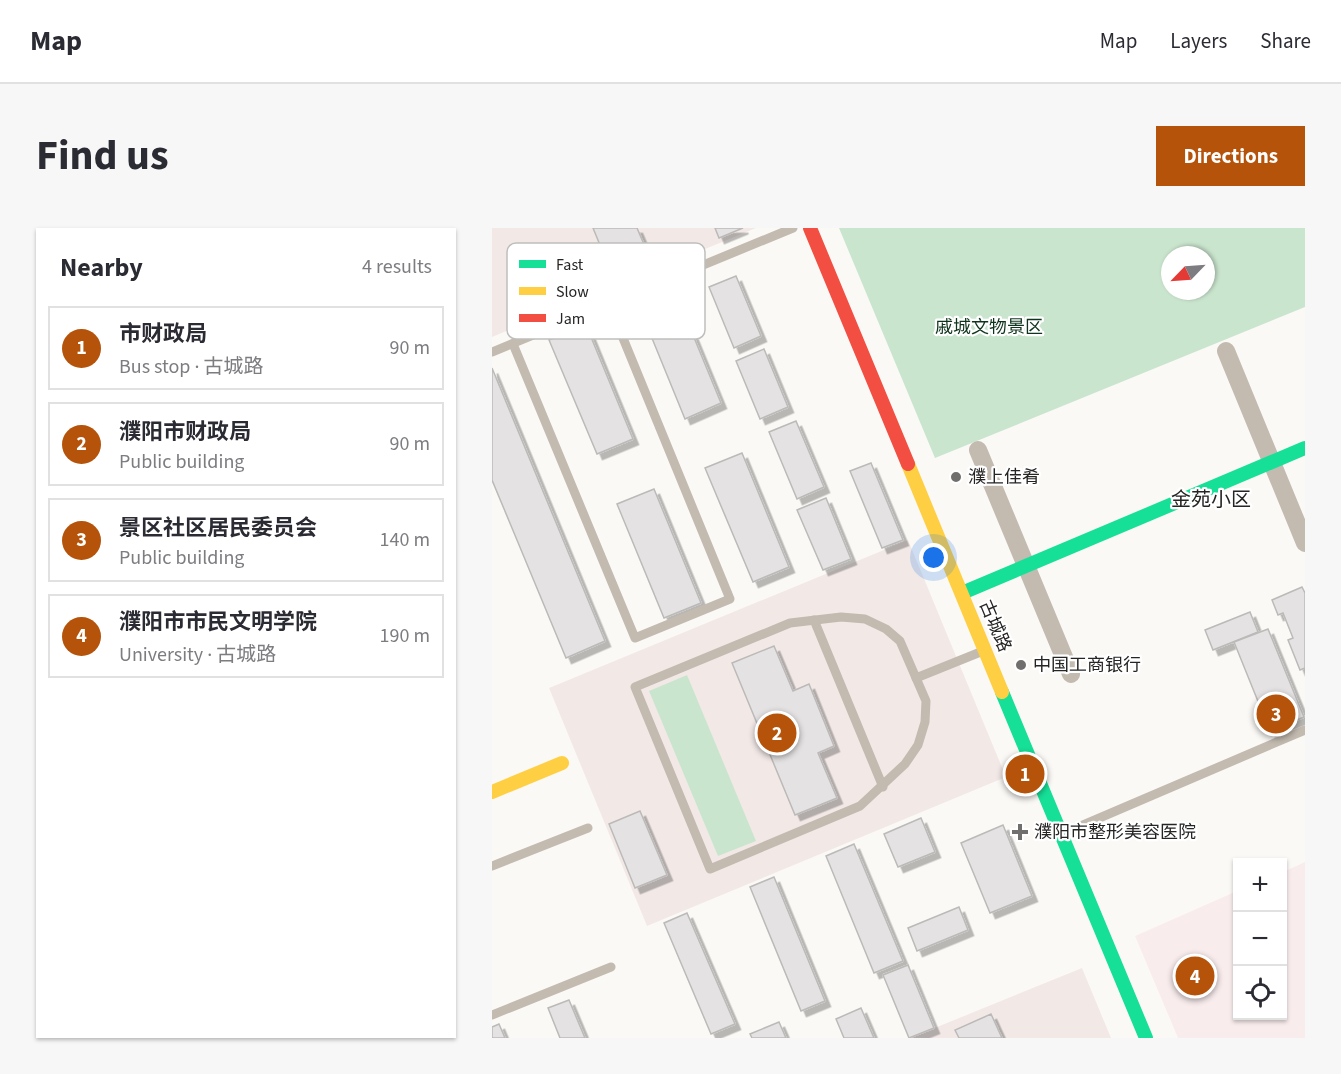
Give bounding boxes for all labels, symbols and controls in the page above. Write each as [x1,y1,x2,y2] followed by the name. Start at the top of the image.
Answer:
[30,21,82,61] text: Map
[1100,26,1137,56] text: Map
[1170,26,1227,56] text: Layers
[1260,26,1311,56] text: Share
[36,126,169,186] text: Find us
[1156,126,1305,186] button: Directions
[507,243,705,339] legend
[1161,246,1215,300] north arrow
[60,249,143,286] text: Nearby
[362,253,432,281] text: 4 results
[556,254,584,276] text: Fast
[556,281,589,303] text: Slow
[556,308,585,330] text: Jam
[935,315,1043,340] park label: 戚城文物景区
[119,318,207,350] text: 市财政局
[76,334,87,362] text: 1
[390,334,430,362] text: 90 m
[119,353,263,381] text: Bus stop · 古城路
[119,416,251,448] text: 濮阳市财政局
[76,430,87,458] text: 2
[390,430,430,458] text: 90 m
[119,448,244,476] text: Public building
[968,465,1040,490] place label: 濮上佳肴
[949,470,963,484] marker: 濮上佳肴
[1171,486,1251,514] district label: 金苑小区
[119,512,317,544] text: 景区社区居民委员会
[76,526,87,554] text: 3
[380,526,430,554] text: 140 m
[919,543,948,572] your location
[119,544,244,572] text: Public building
[973,596,1017,656] street label: 古城路
[119,606,317,638] text: 濮阳市市民文明学院
[76,622,87,650] text: 4
[380,622,430,650] text: 190 m
[119,641,276,669] text: University · 古城路
[1033,653,1141,678] place label: 中国工商银行
[1014,658,1028,672] marker: 中国工商银行
[1256,692,1296,736] pin: 3
[758,710,796,756] pin: 2
[1006,752,1044,796] pin: 1
[1034,820,1196,845] place label: 濮阳市整形美容医院
[1011,823,1029,841] marker: 濮阳市整形美容医院
[1233,858,1287,1020] map controls
[1233,858,1287,912] button: +
[1233,912,1287,966] button: −
[1176,954,1214,999] pin: 4
[1233,966,1287,1020] button: locate

